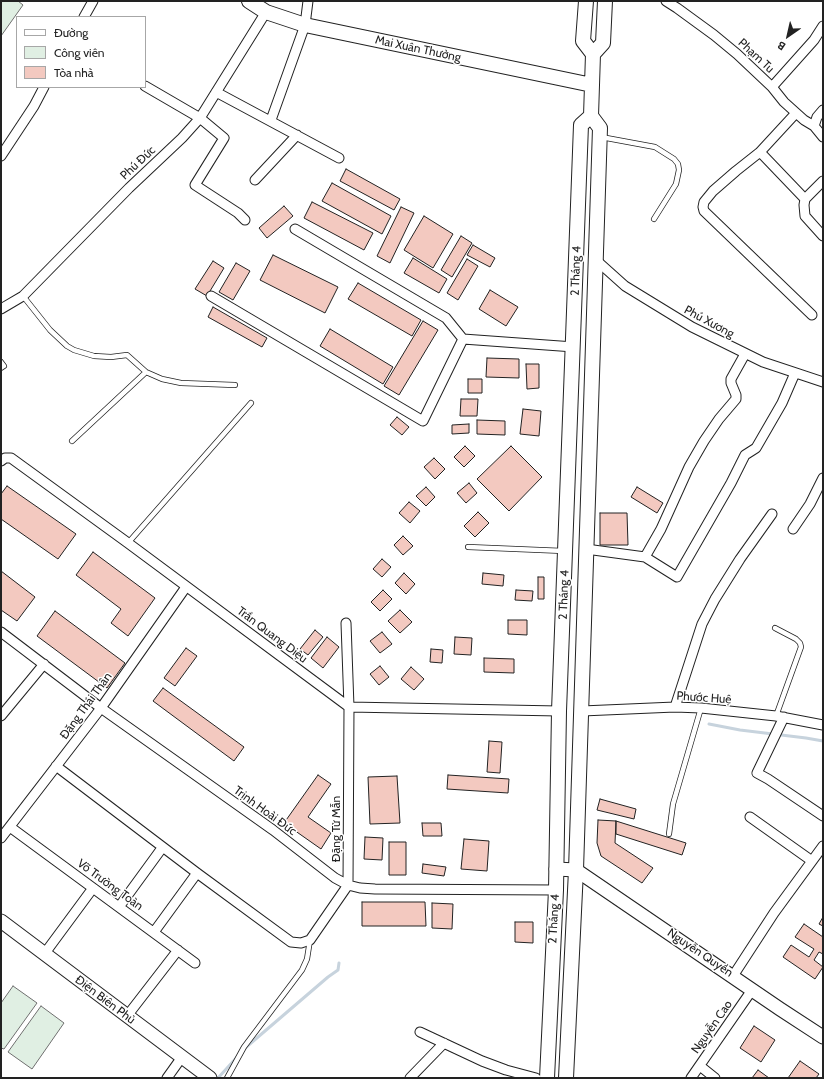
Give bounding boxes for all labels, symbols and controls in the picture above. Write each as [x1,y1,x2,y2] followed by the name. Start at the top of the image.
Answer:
[16,16,146,88] legend
[768,16,808,56] north arrow
[54,25,88,40] text: Đường
[374,33,462,65] street label: Mai Xuân Thưởng
[735,36,777,76] street label: Phạm Tu
[775,38,788,54] text: B
[54,45,105,60] text: Công viên
[54,65,93,80] text: Tòa nhà
[117,143,159,183] street label: Phú Đức
[568,246,584,296] street label: 2 Tháng 4
[681,303,737,341] street label: Phú Xương
[556,570,572,620] street label: 2 Tháng 4
[234,604,310,666] street label: Trần Quang Diệu
[57,670,115,742] street label: Đặng Thái Thân
[676,689,732,707] street label: Phước Huệ
[231,783,299,839] street label: Trịnh Hoài Đức
[329,796,343,862] street label: Đặng Tử Mẫn
[74,856,146,914] street label: Võ Trường Toàn
[546,894,562,944] street label: 2 Tháng 4
[664,926,736,980] street label: Nguyễn Quyền
[72,973,138,1027] street label: Điện Biên Phủ
[688,998,736,1056] street label: Nguyễn Cao

